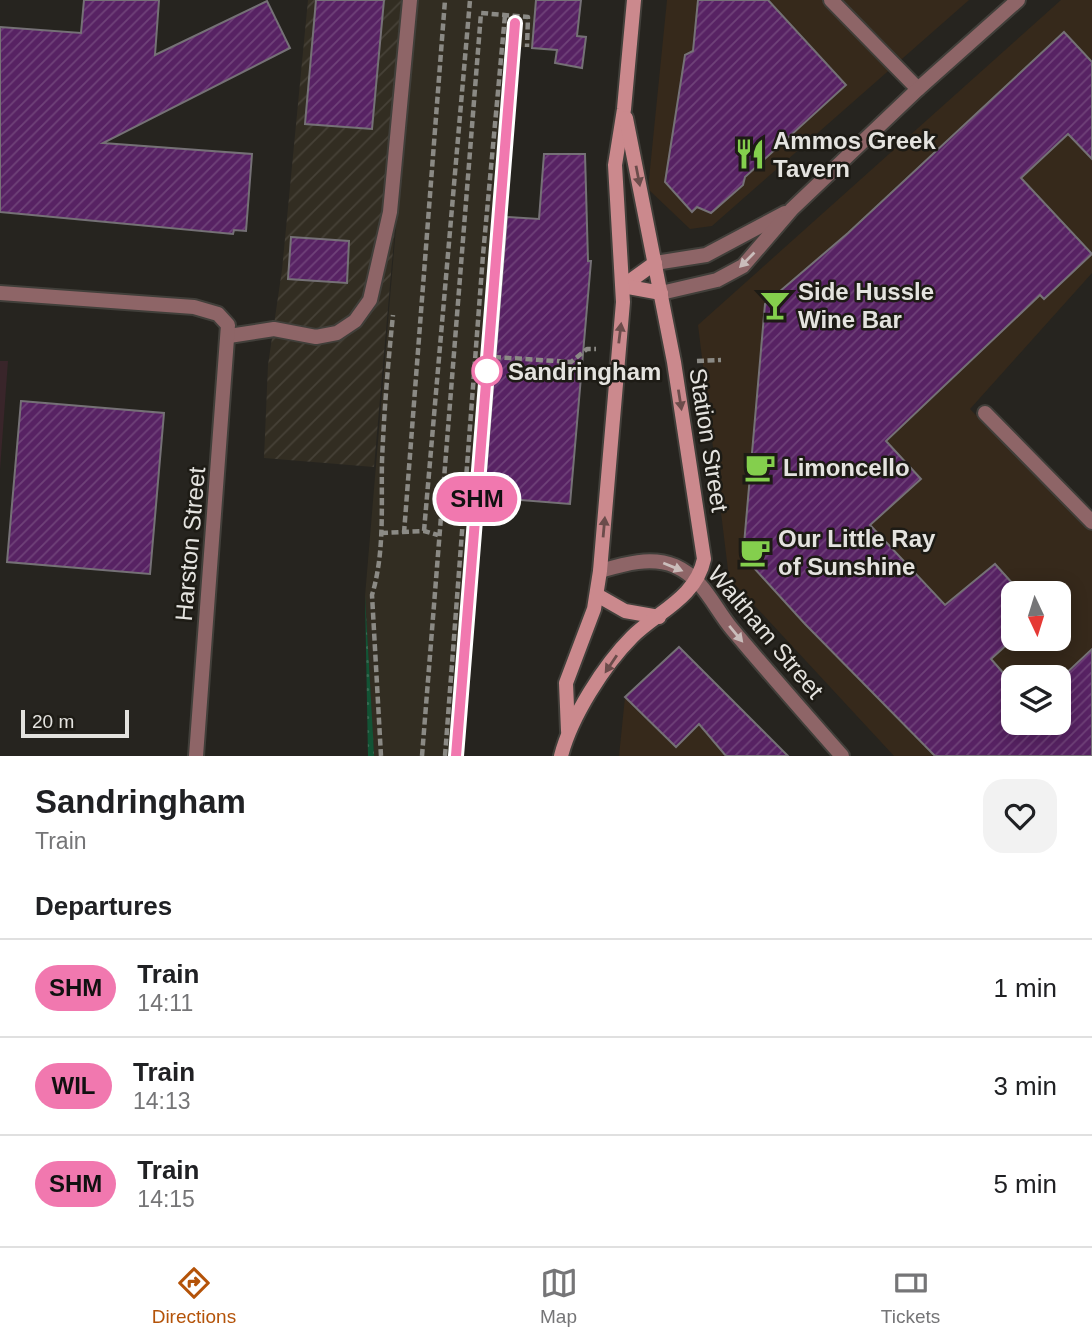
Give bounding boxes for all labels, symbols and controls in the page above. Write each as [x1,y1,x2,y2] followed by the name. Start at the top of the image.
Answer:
[773,127,936,182] place label: Ammos Greek Tavern
[733,137,767,171] restaurant icon: Ammos Greek Tavern
[633,165,644,187] one-way arrow
[739,252,756,269] one-way arrow
[798,278,934,333] place label: Side Hussle Wine Bar
[758,288,792,322] bar icon: Side Hussle Wine Bar
[614,322,625,344] one-way arrow
[472,356,502,386] marker: Sandringham
[508,358,661,385] place label: Sandringham
[684,366,734,514] street label: Station Street
[675,389,686,411] one-way arrow
[743,450,777,484] cafe icon: Limoncello
[783,454,910,481] place label: Limoncello
[170,465,210,622] street label: Harston Street
[437,476,517,522] line badge: SHM
[450,485,504,512] text: SHM
[599,516,610,538] one-way arrow
[778,525,936,580] place label: Our Little Ray of Sunshine
[738,535,772,569] cafe icon: Our Little Ray of Sunshine
[703,560,829,704] street label: Waltham Street
[663,562,684,573] one-way arrow
[1001,581,1071,651] north arrow
[1001,581,1071,735] map controls
[728,625,744,643] one-way arrow
[604,655,617,674] one-way arrow
[1001,665,1071,735] button: layers
[21,707,130,739] scale bar
[32,711,74,732] text: 20 m
[983,779,1057,853] button: heart
[35,783,246,820] text: Sandringham
[35,828,87,854] text: Train
[35,891,172,921] text: Departures
[137,959,199,989] text: Train
[993,973,1057,1003] text: 1 min
[49,974,102,1001] text: SHM
[137,990,193,1016] text: 14:11
[133,1057,195,1087] text: Train
[993,1071,1057,1101] text: 3 min
[52,1072,95,1099] text: WIL
[133,1088,191,1114] text: 14:13
[137,1155,199,1185] text: Train
[993,1169,1057,1199] text: 5 min
[49,1170,102,1197] text: SHM
[137,1186,195,1212] text: 14:15
[152,1264,236,1328] tab: Directions
[540,1264,578,1328] tab: Map
[881,1264,940,1328] tab: Tickets

